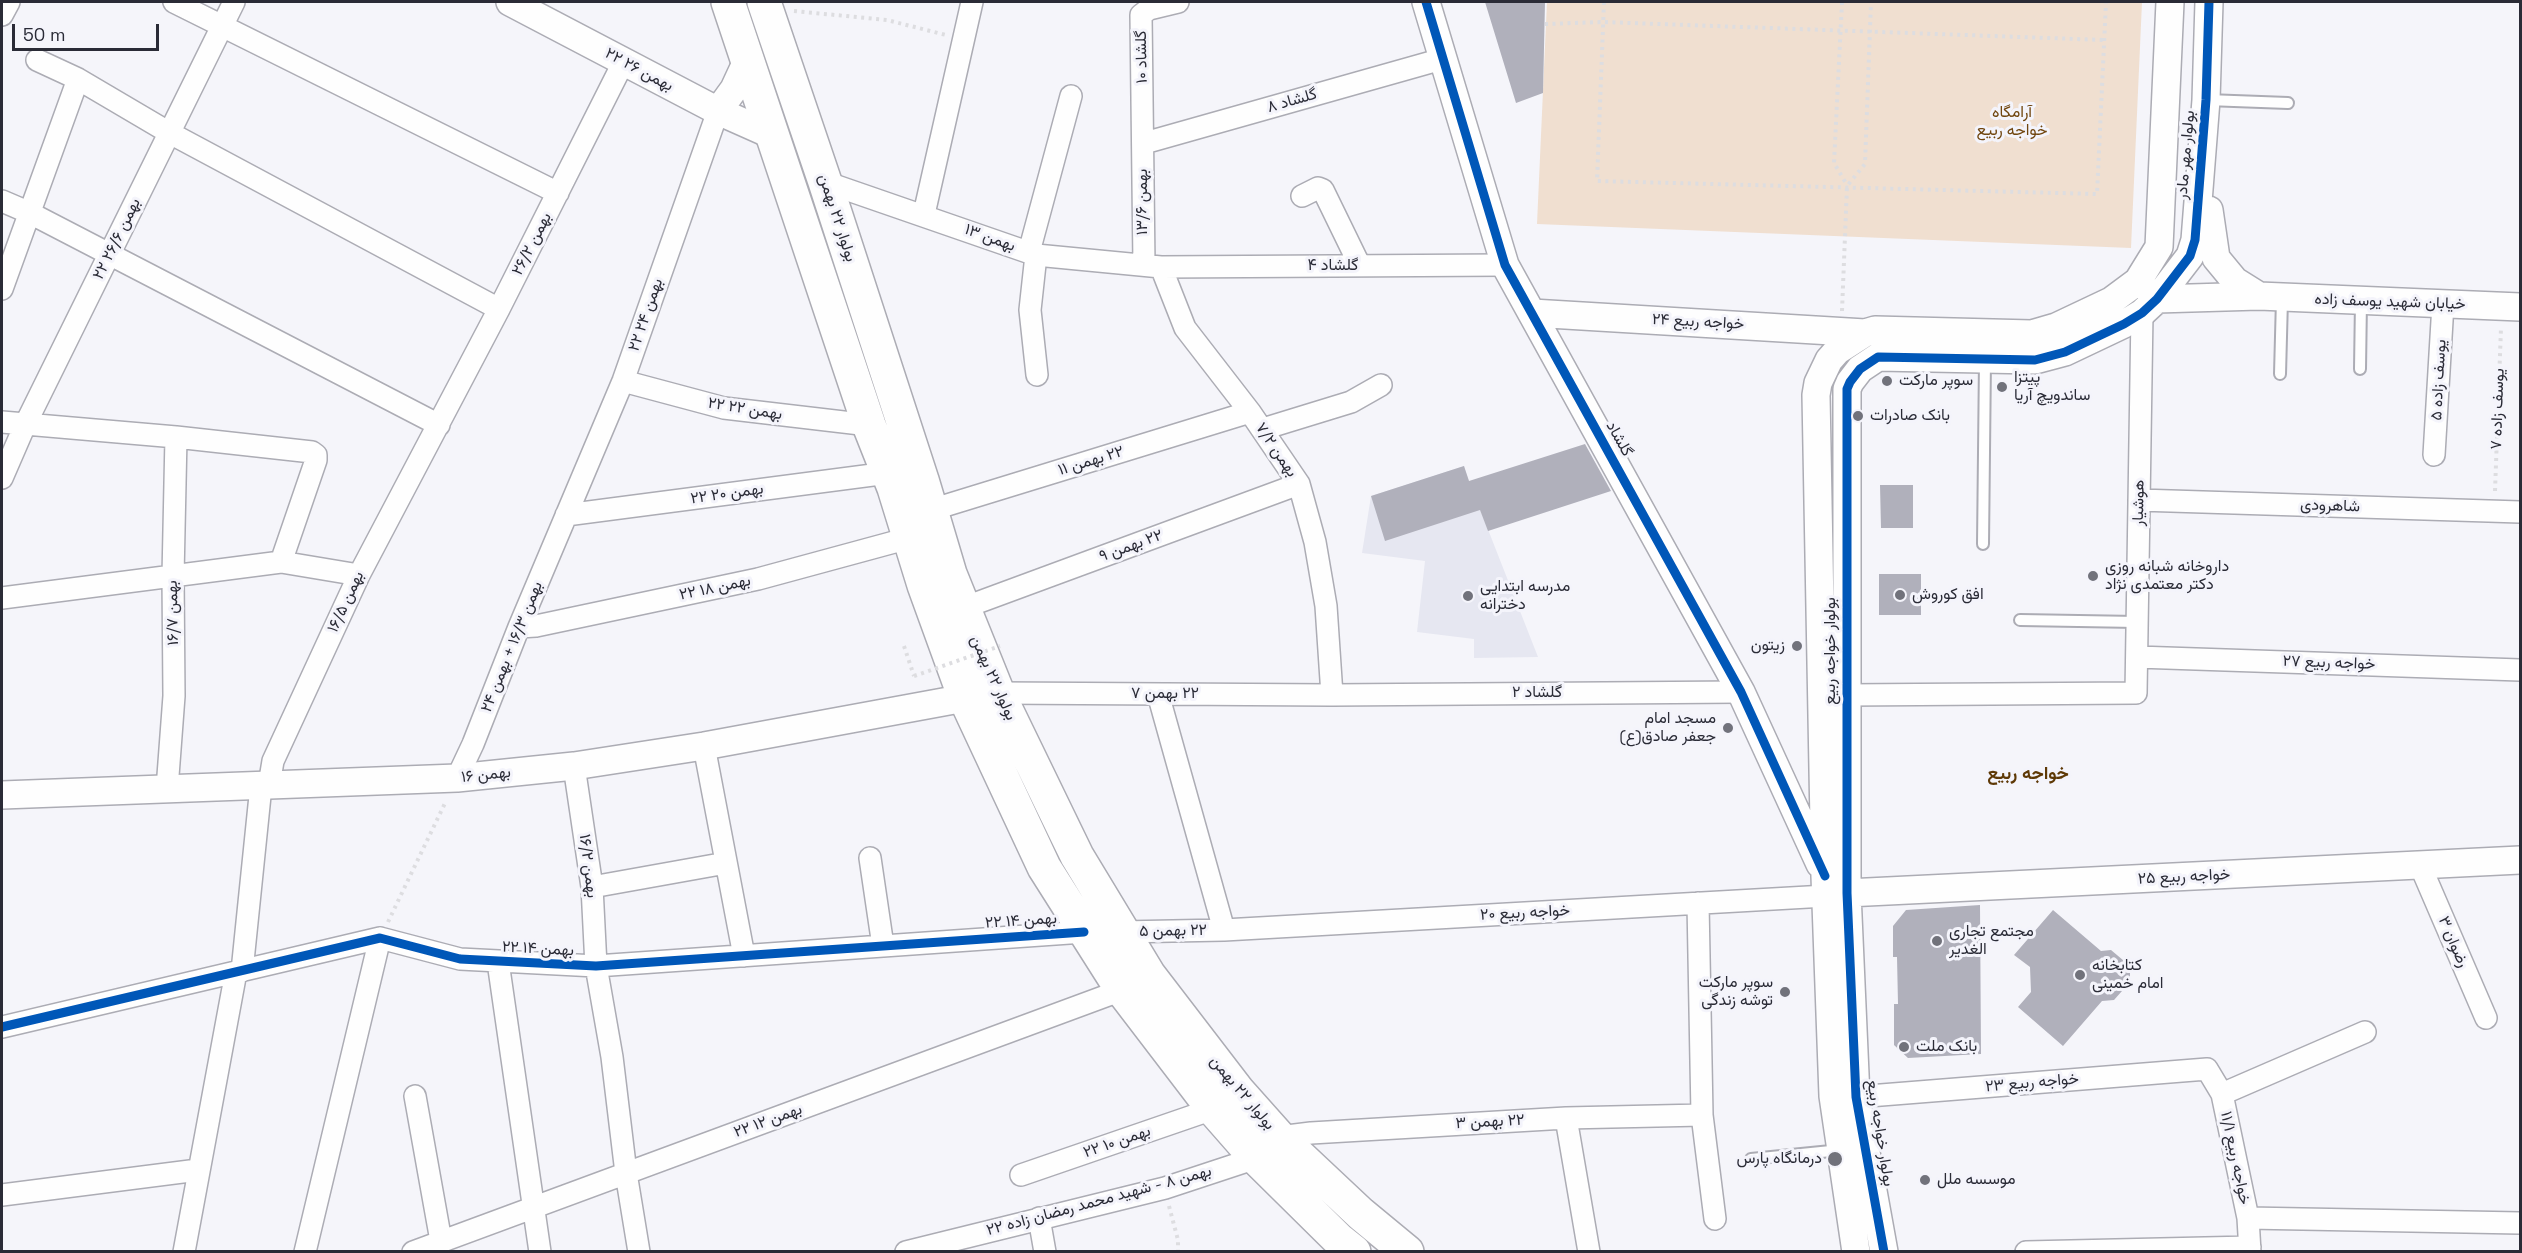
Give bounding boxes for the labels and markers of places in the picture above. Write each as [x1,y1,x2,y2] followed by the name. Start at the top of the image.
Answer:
[2014,368,2090,406] place label: پیتزا ساندویچ آریا
[1899,371,1973,391] place label: سوپر مارکت
[1880,374,1894,388] marker: سوپر مارکت
[1995,380,2009,394] marker: پیتزا ساندویچ آریا
[1870,406,1950,426] place label: بانک صادرات
[1851,409,1865,423] marker: بانک صادرات
[2105,557,2229,595] place label: داروخانه شبانه روزی دکتر معتمدی نژاد
[2086,569,2100,583] marker: داروخانه شبانه روزی دکتر معتمدی نژاد
[1480,577,1570,615] place label: مدرسه ابتدایی دخترانه
[1912,585,1984,605] place label: افق کوروش
[1893,588,1907,602] marker: افق کوروش
[1461,589,1475,603] marker: مدرسه ابتدایی دخترانه
[1751,636,1785,656] place label: زیتون
[1790,639,1804,653] marker: زیتون
[1620,709,1716,747] place label: مسجد امام جعفر صادق(ع)
[1721,721,1735,735] marker: مسجد امام جعفر صادق(ع)
[1949,922,2034,960] place label: مجتمع تجاری الغدیر
[1930,934,1944,948] marker: مجتمع تجاری الغدیر
[2092,956,2164,994] place label: کتابخانه امام خمینی
[2073,968,2087,982] marker: کتابخانه امام خمینی
[1699,973,1773,1011] place label: سوپر مارکت توشه زندگی
[1778,985,1792,999] marker: سوپر مارکت توشه زندگی
[1916,1037,1977,1057] place label: بانک ملت
[1897,1040,1911,1054] marker: بانک ملت
[1737,1149,1822,1169] place label: درمانگاه پارس
[1826,1150,1844,1168] marker: درمانگاه پارس
[1937,1170,2016,1190] place label: موسسه ملل
[1918,1173,1932,1187] marker: موسسه ملل

